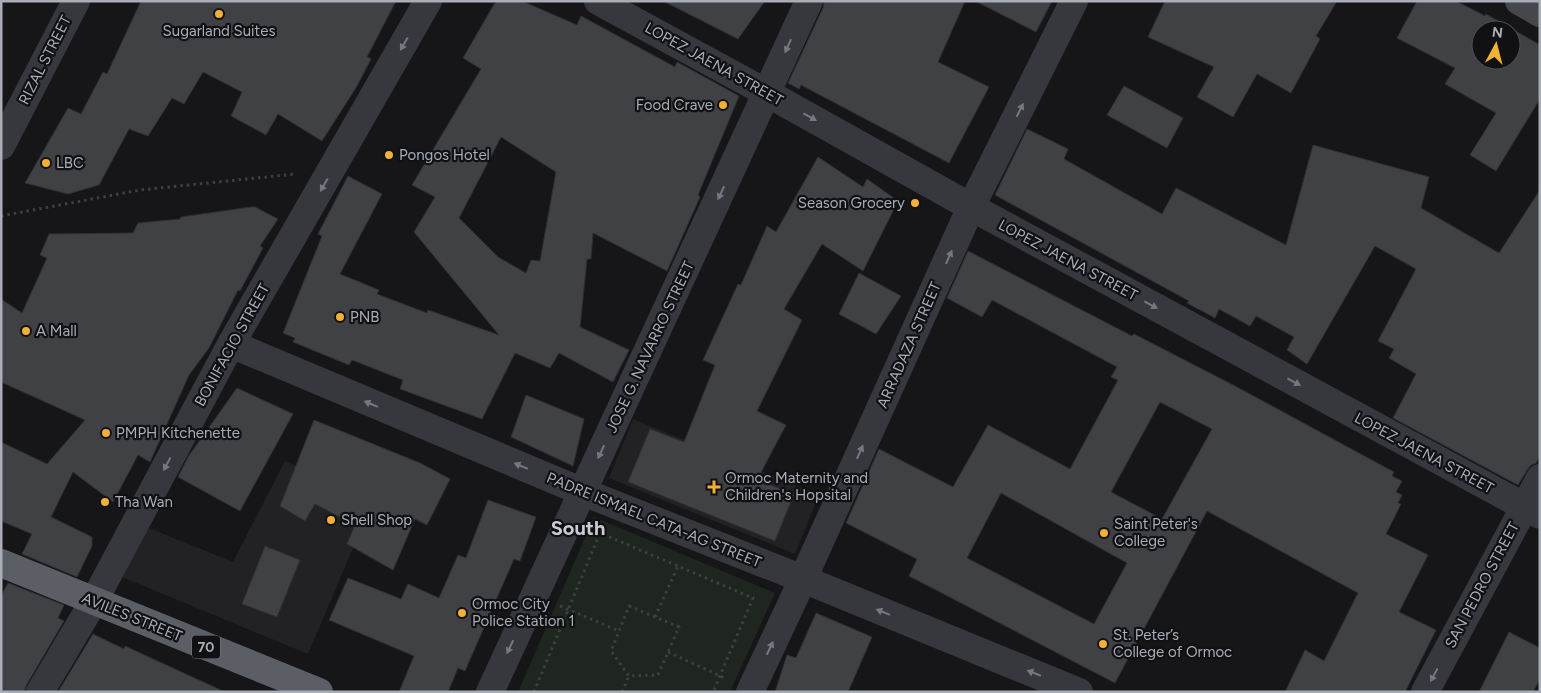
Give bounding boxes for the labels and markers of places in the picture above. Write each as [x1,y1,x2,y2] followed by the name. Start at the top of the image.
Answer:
[213,8,225,20] marker: Sugarland Suites
[163,22,275,40] place label: Sugarland Suites
[636,96,713,114] place label: Food Crave
[717,99,729,111] marker: Food Crave
[399,146,490,164] place label: Pongos Hotel
[383,149,395,161] marker: Pongos Hotel
[56,154,84,172] place label: LBC
[40,157,52,169] marker: LBC
[798,194,905,212] place label: Season Grocery
[909,197,921,209] marker: Season Grocery
[350,308,379,326] place label: PNB
[334,311,346,323] marker: PNB
[36,322,77,340] place label: A Mall
[20,325,32,337] marker: A Mall
[116,424,240,442] place label: PMPH Kitchenette
[100,427,112,439] marker: PMPH Kitchenette
[725,469,868,504] place label: Ormoc Maternity and Children's Hopsital
[707,480,721,494] marker: Ormoc Maternity and Children's Hopsital
[115,493,173,511] place label: Tha Wan
[99,496,111,508] marker: Tha Wan
[341,511,412,529] place label: Shell Shop
[325,514,337,526] marker: Shell Shop
[1114,515,1198,550] place label: Saint Peter's College
[1098,527,1110,539] marker: Saint Peter's College
[472,595,575,630] place label: Ormoc City Police Station 1
[456,607,468,619] marker: Ormoc City Police Station 1
[1113,626,1232,661] place label: St. Peter’s College of Ormoc
[1097,638,1109,650] marker: St. Peter’s College of Ormoc

